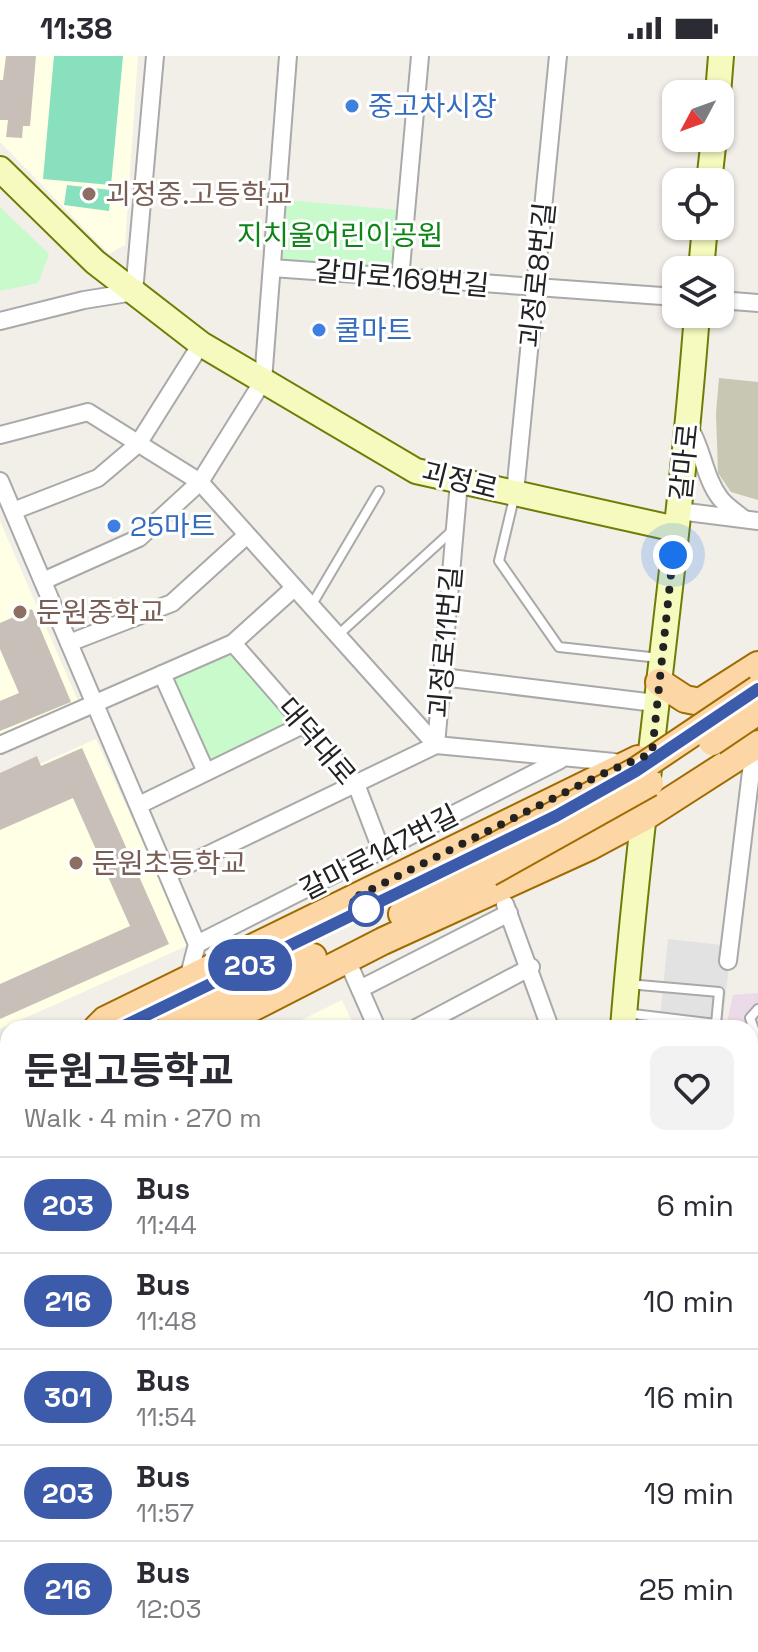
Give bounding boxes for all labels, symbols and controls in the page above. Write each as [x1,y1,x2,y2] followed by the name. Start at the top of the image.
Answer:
[40,9,112,48] text: 11:38
[662,80,734,152] north arrow
[662,80,734,328] map controls
[368,88,497,124] place label: 중고차시장
[343,97,361,115] marker: 중고차시장
[662,168,734,240] button: locate
[105,176,292,212] place label: 괴정중.고등학교
[80,185,98,203] marker: 괴정중.고등학교
[511,200,563,350] street label: 괴정로8번길
[237,217,443,253] park label: 지치울어린이공원
[313,252,491,304] street label: 갈마로169번길
[662,256,734,328] button: layers
[335,312,412,348] place label: 쿨마트
[310,321,328,339] marker: 쿨마트
[662,422,706,502] street label: 갈마로
[418,453,502,507] street label: 괴정로
[130,508,215,544] place label: 25마트
[105,517,123,535] marker: 25마트
[653,535,693,575] your location
[420,565,470,719] street label: 괴정로11번길
[36,594,165,630] place label: 둔원중학교
[11,603,29,621] marker: 둔원중학교
[270,690,364,792] street label: 대덕대로
[294,797,464,907] street label: 갈마로147번길
[92,845,247,881] place label: 둔원초등학교
[67,854,85,872] marker: 둔원초등학교
[349,892,383,926] unlabelled marker
[204,939,296,991] line badge: 203
[224,947,276,983] text: 203
[650,1046,734,1130] button: heart
[24,1047,234,1095] text: 둔원고등학교
[24,1101,262,1135] text: Walk · 4 min · 270 m
[136,1169,190,1208] text: Bus
[656,1186,734,1225] text: 6 min
[42,1187,94,1223] text: 203
[136,1208,197,1242] text: 11:44
[136,1265,190,1304] text: Bus
[643,1282,734,1321] text: 10 min
[45,1283,91,1319] text: 216
[136,1304,197,1338] text: 11:48
[136,1361,190,1400] text: Bus
[644,1378,734,1417] text: 16 min
[44,1379,92,1415] text: 301
[136,1400,196,1434] text: 11:54
[136,1457,190,1496] text: Bus
[644,1474,734,1513] text: 19 min
[42,1475,94,1511] text: 203
[136,1496,194,1530] text: 11:57
[136,1553,190,1592] text: Bus
[639,1570,734,1609] text: 25 min
[45,1571,91,1607] text: 216
[136,1592,202,1626] text: 12:03

